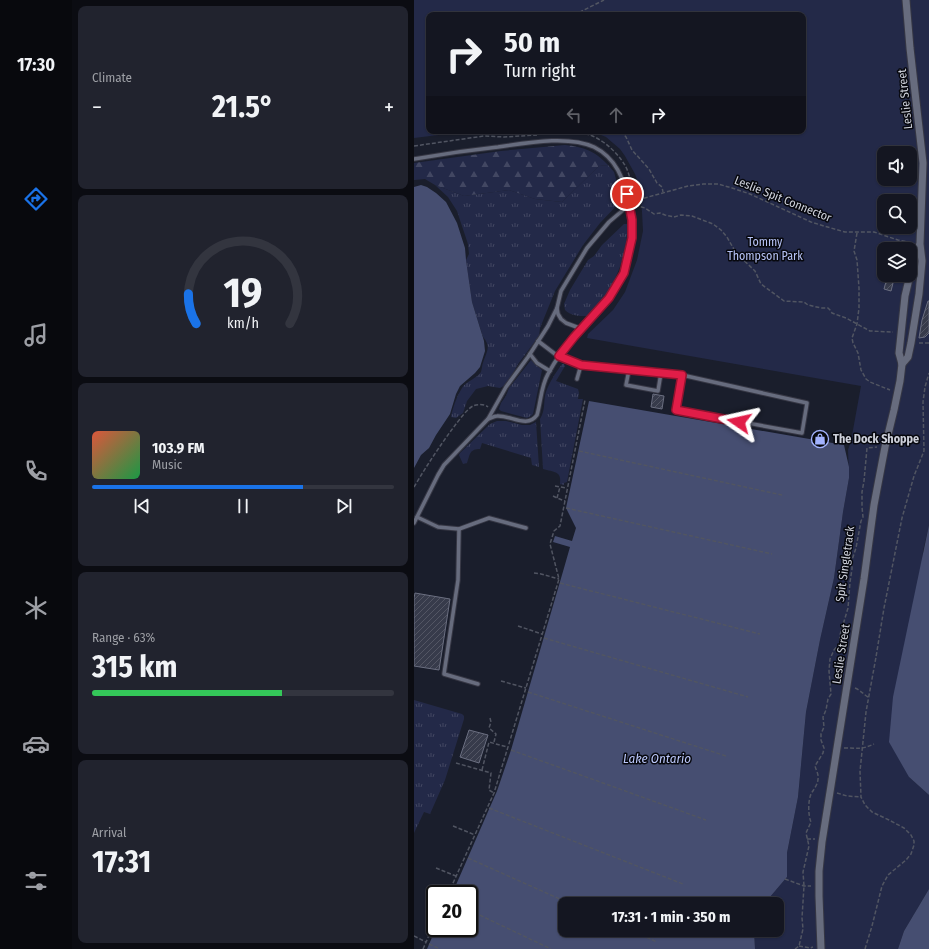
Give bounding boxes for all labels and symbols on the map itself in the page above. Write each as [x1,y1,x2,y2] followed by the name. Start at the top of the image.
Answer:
[895,68,915,130] street label: Leslie Street
[732,173,834,225] street label: Leslie Spit Connector
[610,177,644,211] pin
[727,235,803,263] park label: Tommy Thompson Park
[718,401,760,443] position arrow
[810,429,830,449] shop icon: The Dock Shoppe
[833,432,919,446] place label: The Dock Shoppe
[833,525,857,603] street label: Spit Singletrack
[829,623,853,685] street label: Leslie Street
[623,751,691,766] water label: Lake Ontario
[426,885,478,937] speed limit sign: 20

